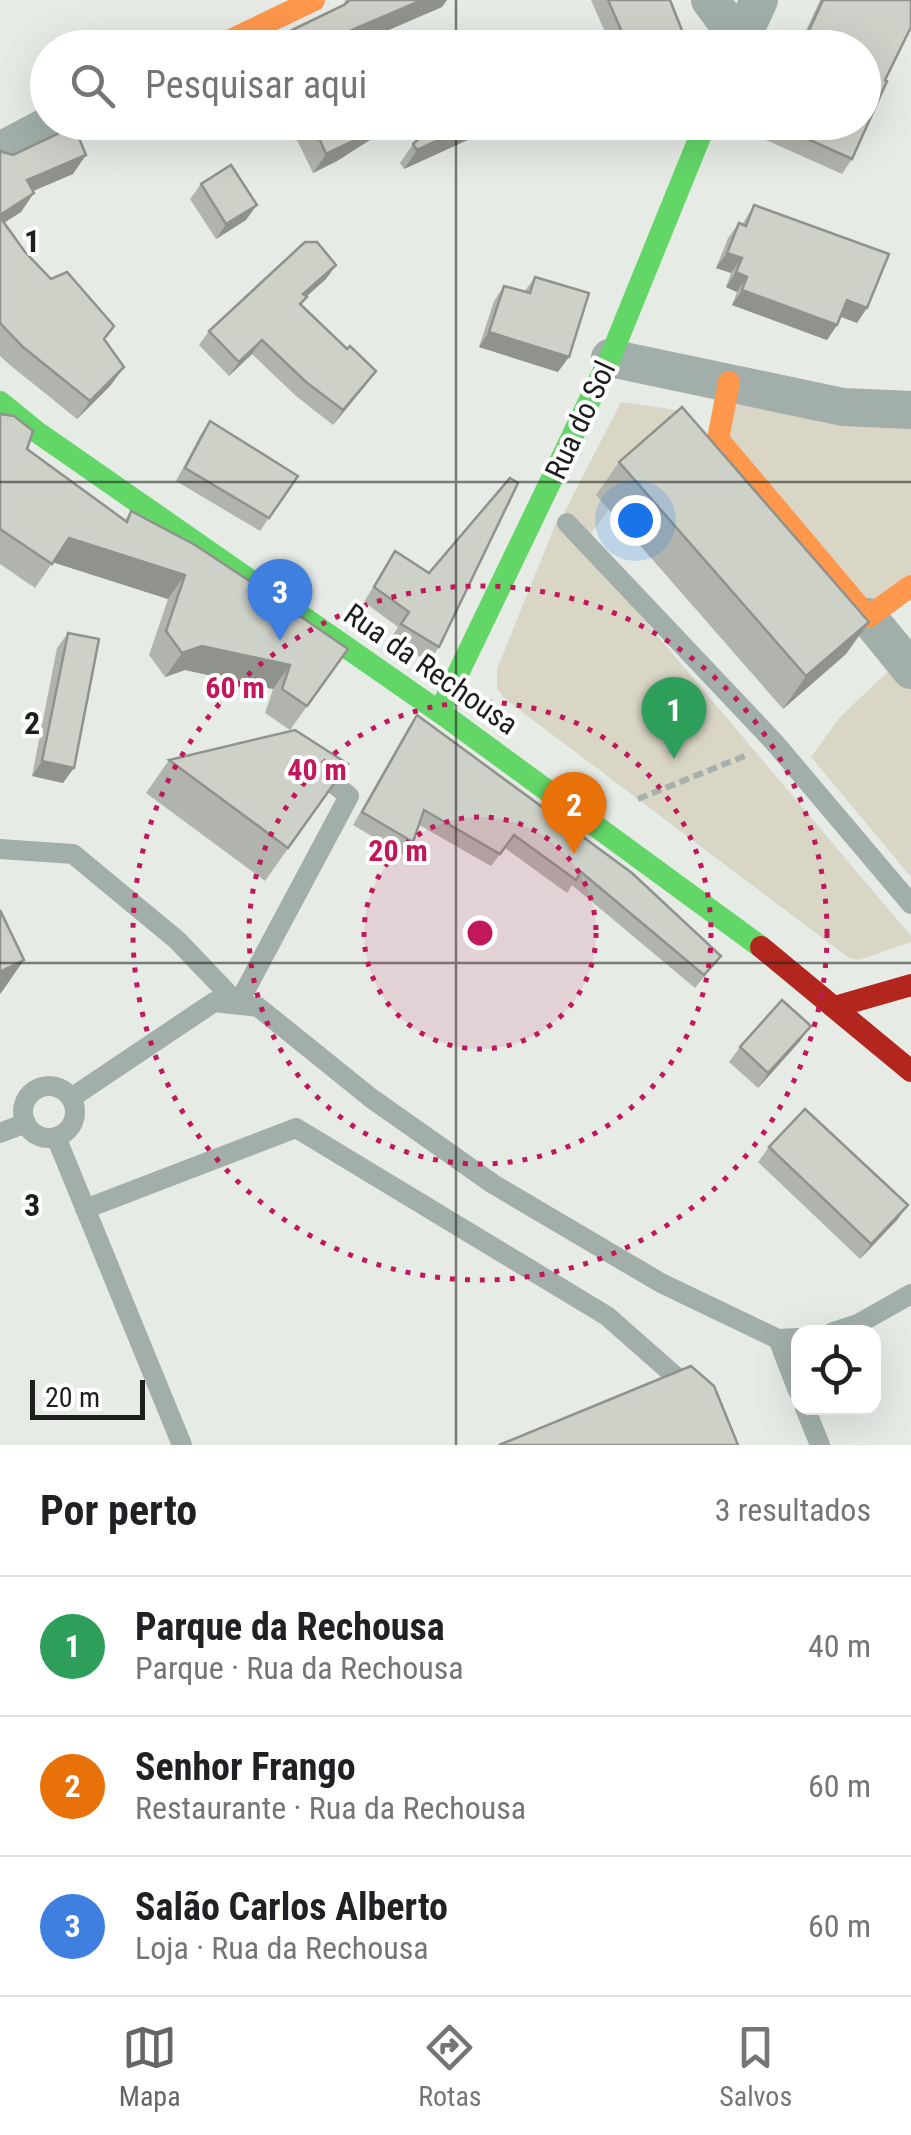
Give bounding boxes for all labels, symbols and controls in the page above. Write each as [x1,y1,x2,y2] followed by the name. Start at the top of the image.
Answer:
[30,30,881,140] search box
[65,58,120,113] icon: search
[145,63,367,107] text: Pesquisar aqui
[24,222,40,260] text: 1
[538,355,622,485] street label: Rua do Sol
[610,495,661,546] your location
[248,558,312,641] pin: 3
[338,596,524,742] street label: Rua da Rechousa
[205,670,265,705] text: 60 m
[642,676,706,759] pin: 1
[24,704,40,742] text: 2
[287,752,347,787] text: 40 m
[542,772,606,854] pin: 2
[368,833,428,868] text: 20 m
[462,915,498,951] centre of rings
[24,1186,40,1224] text: 3
[791,1325,881,1415] map controls
[791,1325,881,1415] button: locate
[30,1375,145,1420] scale bar
[45,1381,100,1414] text: 20 m
[40,1486,197,1535] text: Por perto
[715,1491,871,1529] text: 3 resultados
[135,1605,445,1649] text: Parque da Rechousa
[64,1627,81,1665] text: 1
[808,1627,871,1665] text: 40 m
[135,1649,464,1687] text: Parque · Rua da Rechousa
[135,1745,356,1789] text: Senhor Frango
[64,1767,81,1805] text: 2
[808,1767,871,1805] text: 60 m
[135,1789,526,1827] text: Restaurante · Rua da Rechousa
[135,1885,448,1929] text: Salão Carlos Alberto
[64,1907,81,1945] text: 3
[808,1907,871,1945] text: 60 m
[135,1929,429,1967] text: Loja · Rua da Rechousa
[119,2020,181,2113] tab: Mapa
[418,2020,482,2113] tab: Rotas
[719,2020,792,2113] tab: Salvos

